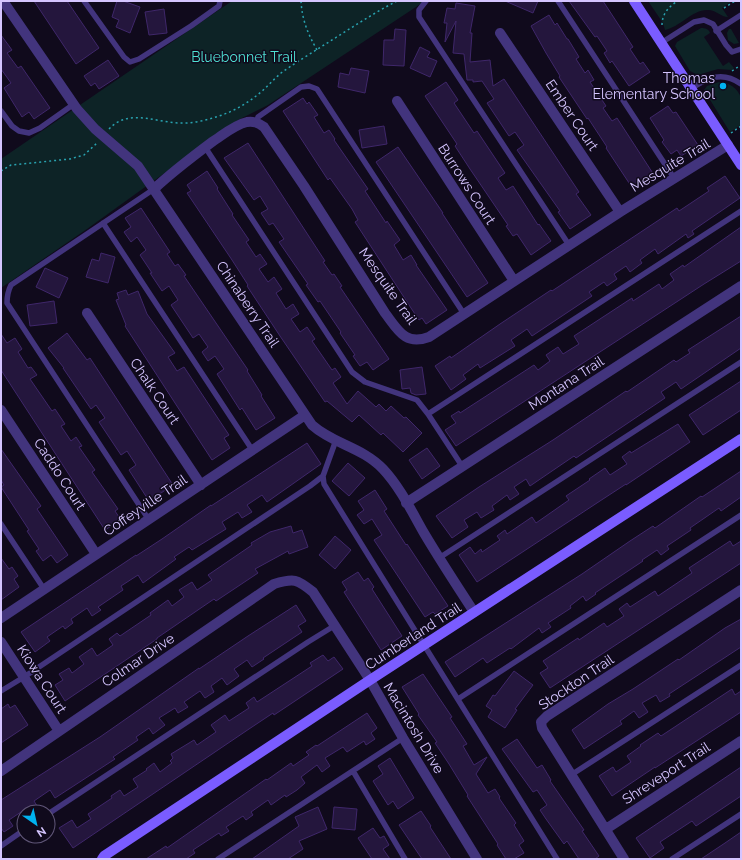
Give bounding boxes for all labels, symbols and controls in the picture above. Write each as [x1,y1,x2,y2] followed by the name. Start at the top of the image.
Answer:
[191,49,297,65] park label: Bluebonnet Trail
[592,70,715,102] place label: Thomas Elementary School
[542,76,602,154] street label: Ember Court
[718,81,728,91] marker: Thomas Elementary School
[627,135,713,195] street label: Mesquite Trail
[435,141,499,227] street label: Burrows Court
[356,245,420,327] street label: Mesquite Trail
[213,258,283,350] street label: Chinaberry Trail
[525,353,607,413] street label: Montana Trail
[127,355,183,427] street label: Chalk Court
[31,435,89,513] street label: Caddo Court
[100,471,190,539] street label: Coffeyville Trail
[362,599,464,673] street label: Cumberland Trail
[99,630,177,690] street label: Colmar Drive
[14,642,70,716] street label: Kiowa Court
[535,651,617,713] street label: Stockton Trail
[380,680,448,776] street label: Macintosh Drive
[619,739,713,807] street label: Shreveport Trail
[16,804,56,844] north arrow
[34,824,48,840] text: N

